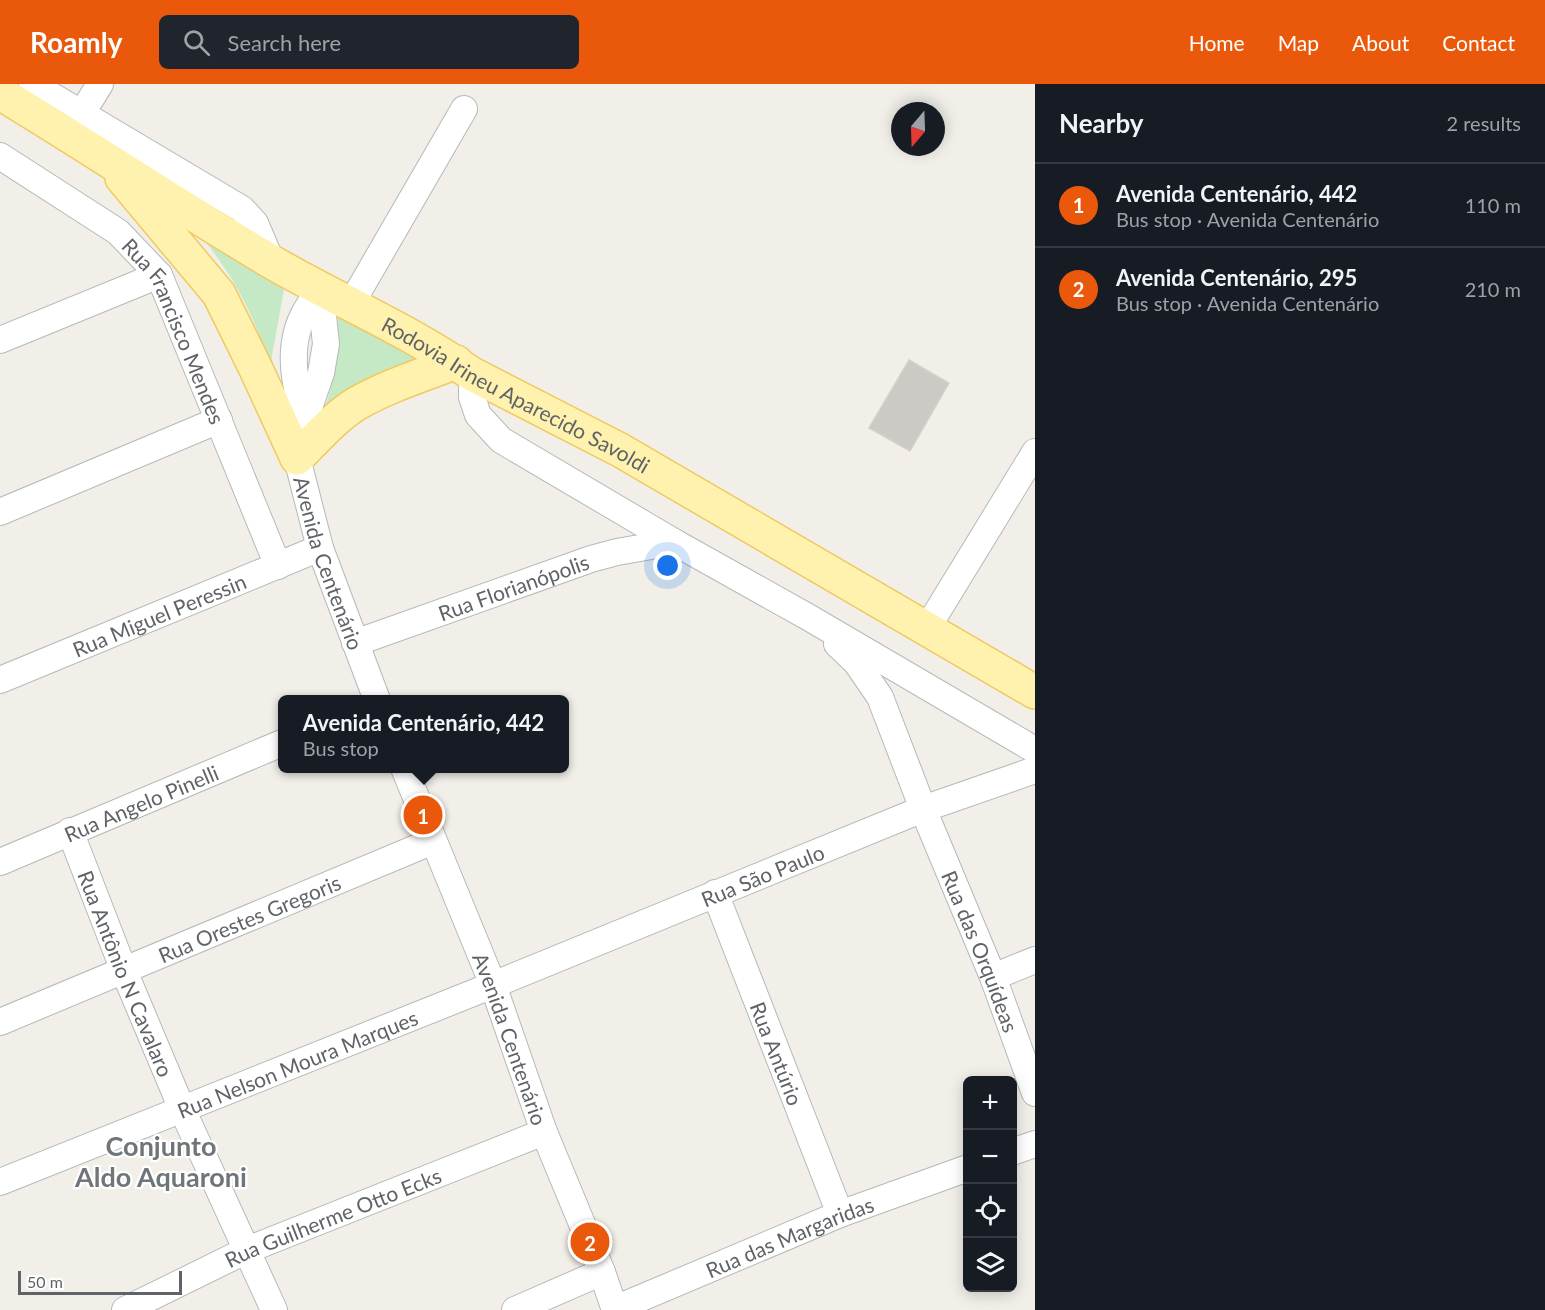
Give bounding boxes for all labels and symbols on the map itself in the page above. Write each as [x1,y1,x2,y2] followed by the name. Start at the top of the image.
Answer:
[891,102,945,156] north arrow
[118,232,231,427] street label: Rua Francisco Mendes
[378,311,655,477] street label: Rodovia Irineu Aparecido Savoldi
[290,473,369,653] street label: Avenida Centenário
[434,548,592,625] street label: Rua Florianópolis
[653,551,682,580] your location
[69,568,249,661] street label: Rua Miguel Peressin
[60,759,222,846] street label: Rua Angelo Pinelli
[404,792,442,838] pin: 1
[697,838,828,911] street label: Rua São Paulo
[74,867,179,1080] street label: Rua Antônio N Cavalaro
[937,867,1024,1035] street label: Rua das Orquídeas
[154,869,344,967] street label: Rua Orestes Gregoris
[468,949,553,1128] street label: Avenida Centenário
[746,998,809,1109] street label: Rua Antúrio
[173,1004,421,1123] street label: Rua Nelson Moura Marques
[74,1129,247,1193] district label: Conjunto Aldo Aquaroni
[220,1162,445,1272] street label: Rua Guilherme Otto Ecks
[702,1191,877,1282] street label: Rua das Margaridas
[570,1220,610,1264] pin: 2
[18,1268,182,1296] scale bar

